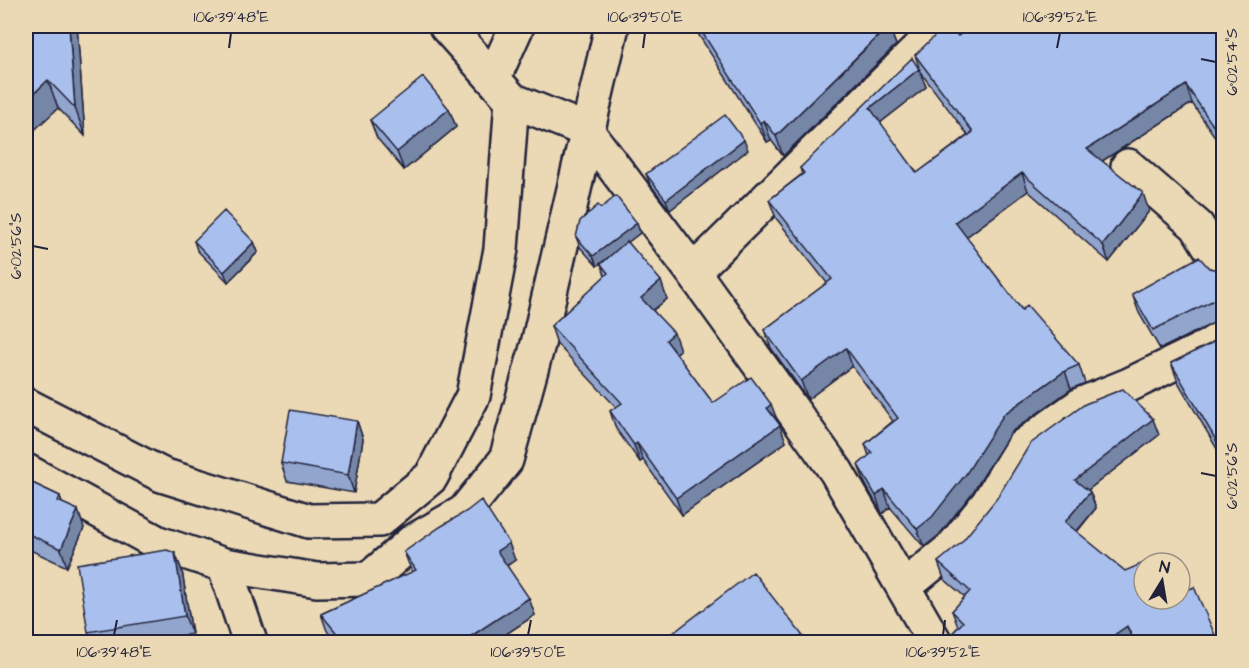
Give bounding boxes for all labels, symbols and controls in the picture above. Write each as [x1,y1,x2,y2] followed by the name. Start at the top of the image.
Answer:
[193,7,269,28] text: 106°39'48"E
[607,7,683,28] text: 106°39'50"E
[1023,7,1097,28] text: 106°39'52"E
[1222,28,1243,96] text: 6°02'54"S
[6,212,27,279] text: 6°02'56"S
[1222,442,1243,509] text: 6°02'56"S
[1132,551,1192,611] north arrow
[1158,556,1172,579] text: N
[76,642,152,663] text: 106°39'48"E
[490,642,566,663] text: 106°39'50"E
[906,642,980,663] text: 106°39'52"E

